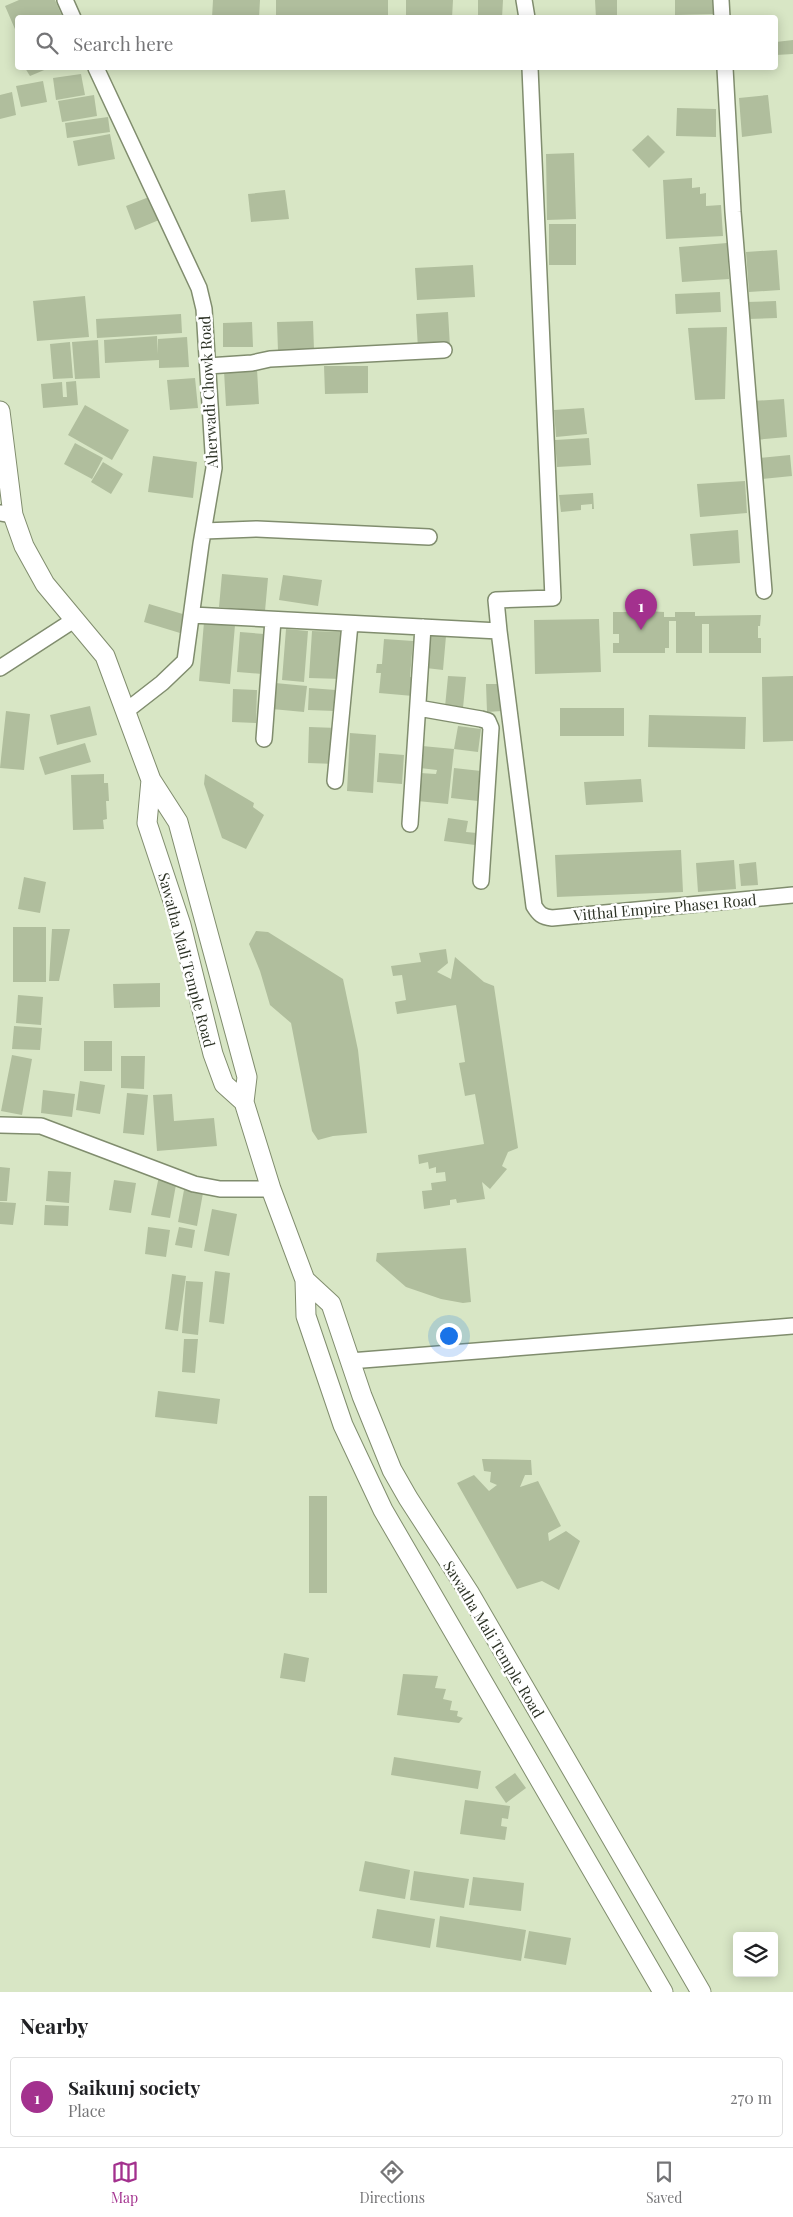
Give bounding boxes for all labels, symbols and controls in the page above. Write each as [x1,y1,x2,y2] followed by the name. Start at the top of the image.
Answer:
[15,15,778,70] search box
[33,29,61,57] icon: search
[73,30,173,56] text: Search here
[194,315,222,470] street label: Aherwadi Chowk Road
[625,589,657,630] pin: 1
[154,870,220,1050] street label: Sawatha Mali Temple Road
[572,889,758,925] street label: Vitthal Empire Phase1 Road
[436,1323,462,1349] your location
[439,1557,549,1722] street label: Sawatha Mali Temple Road
[733,1932,778,1977] map controls
[733,1932,778,1977] button: layers
[20,2011,89,2039] text: Nearby
[68,2074,200,2100] text: Saikunj society
[34,2087,40,2108] text: 1
[730,2087,772,2108] text: 270 m
[68,2100,106,2121] text: Place
[111,2158,139,2207] tab: Map
[360,2158,425,2207] tab: Directions
[646,2158,682,2207] tab: Saved

